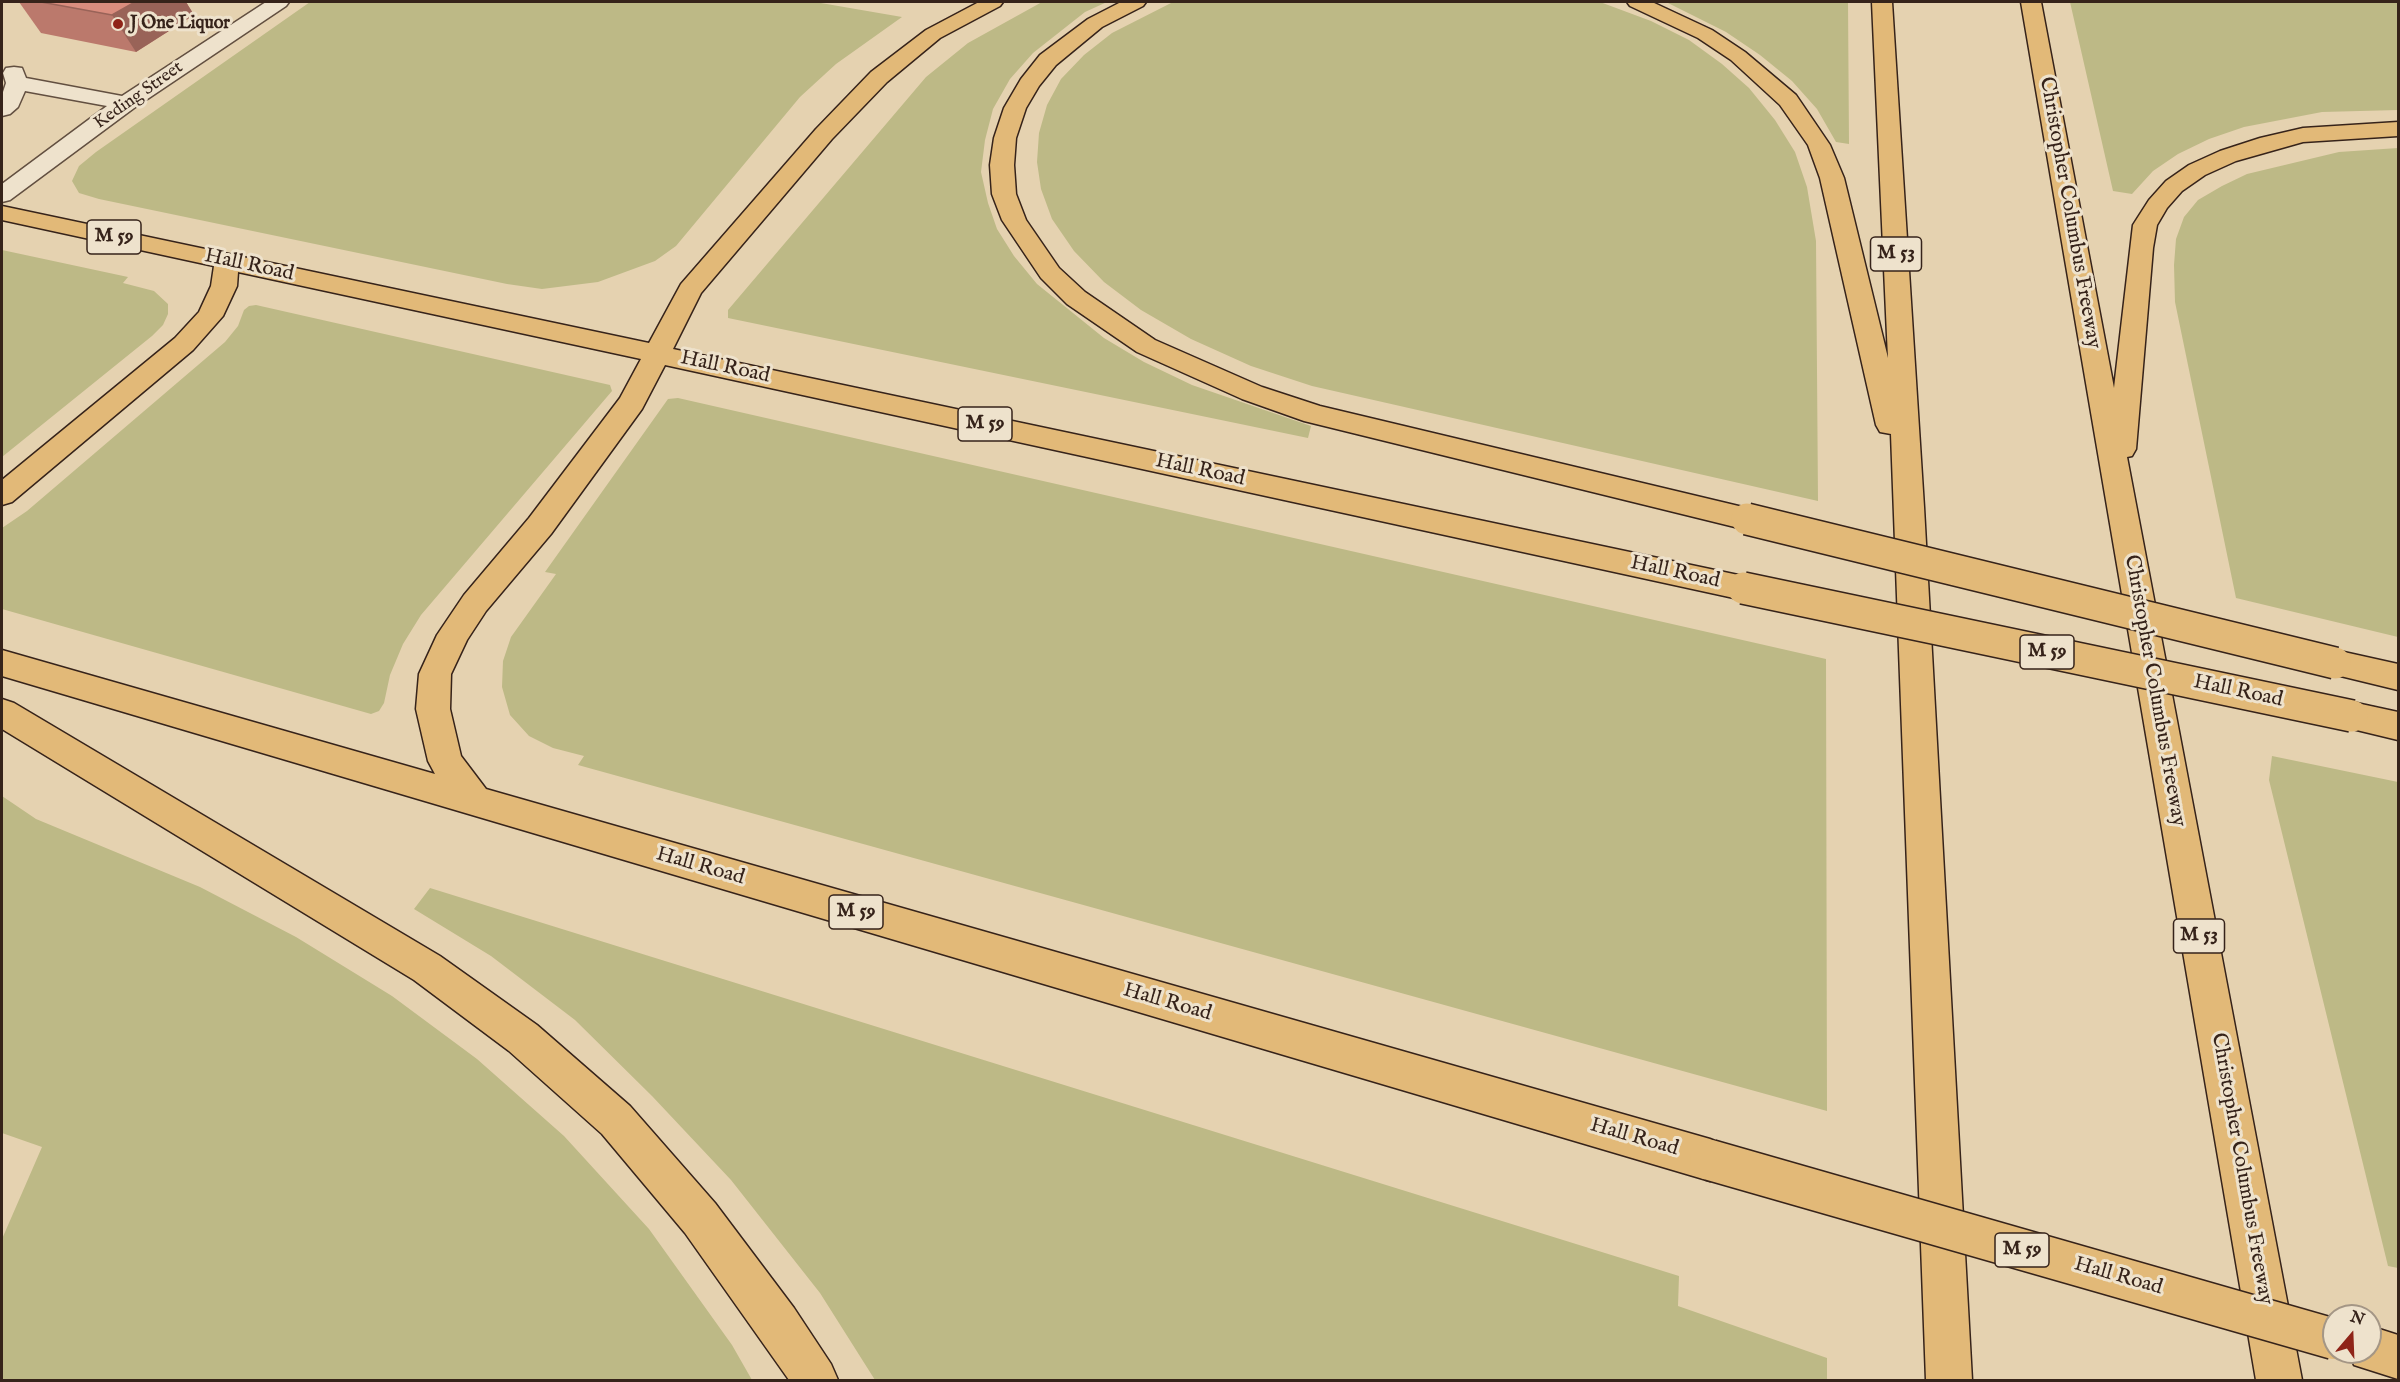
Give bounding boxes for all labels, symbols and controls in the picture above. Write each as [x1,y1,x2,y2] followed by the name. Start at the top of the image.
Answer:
[130,13,230,35] place label: J One Liquor
[111,17,125,31] marker: J One Liquor
[90,57,188,135] street label: Keding Street
[2033,75,2105,351] street label: Christopher Columbus Freeway
[87,220,141,254] road number: M 59
[1870,237,1922,271] road number: M 53
[202,244,296,288] street label: Hall Road
[678,346,772,390] street label: Hall Road
[958,407,1012,441] road number: M 59
[1153,449,1247,493] street label: Hall Road
[1628,551,1722,595] street label: Hall Road
[2118,553,2190,829] street label: Christopher Columbus Freeway
[2020,635,2074,669] road number: M 59
[2191,670,2285,714] street label: Hall Road
[653,842,747,892] street label: Hall Road
[829,895,883,929] road number: M 59
[2174,919,2224,953] road number: M 53
[1120,978,1214,1028] street label: Hall Road
[2205,1031,2277,1307] street label: Christopher Columbus Freeway
[1587,1113,1681,1163] street label: Hall Road
[1995,1233,2049,1267] road number: M 59
[2071,1252,2165,1302] street label: Hall Road
[2322,1304,2382,1364] north arrow
[2347,1307,2367,1331] text: N

